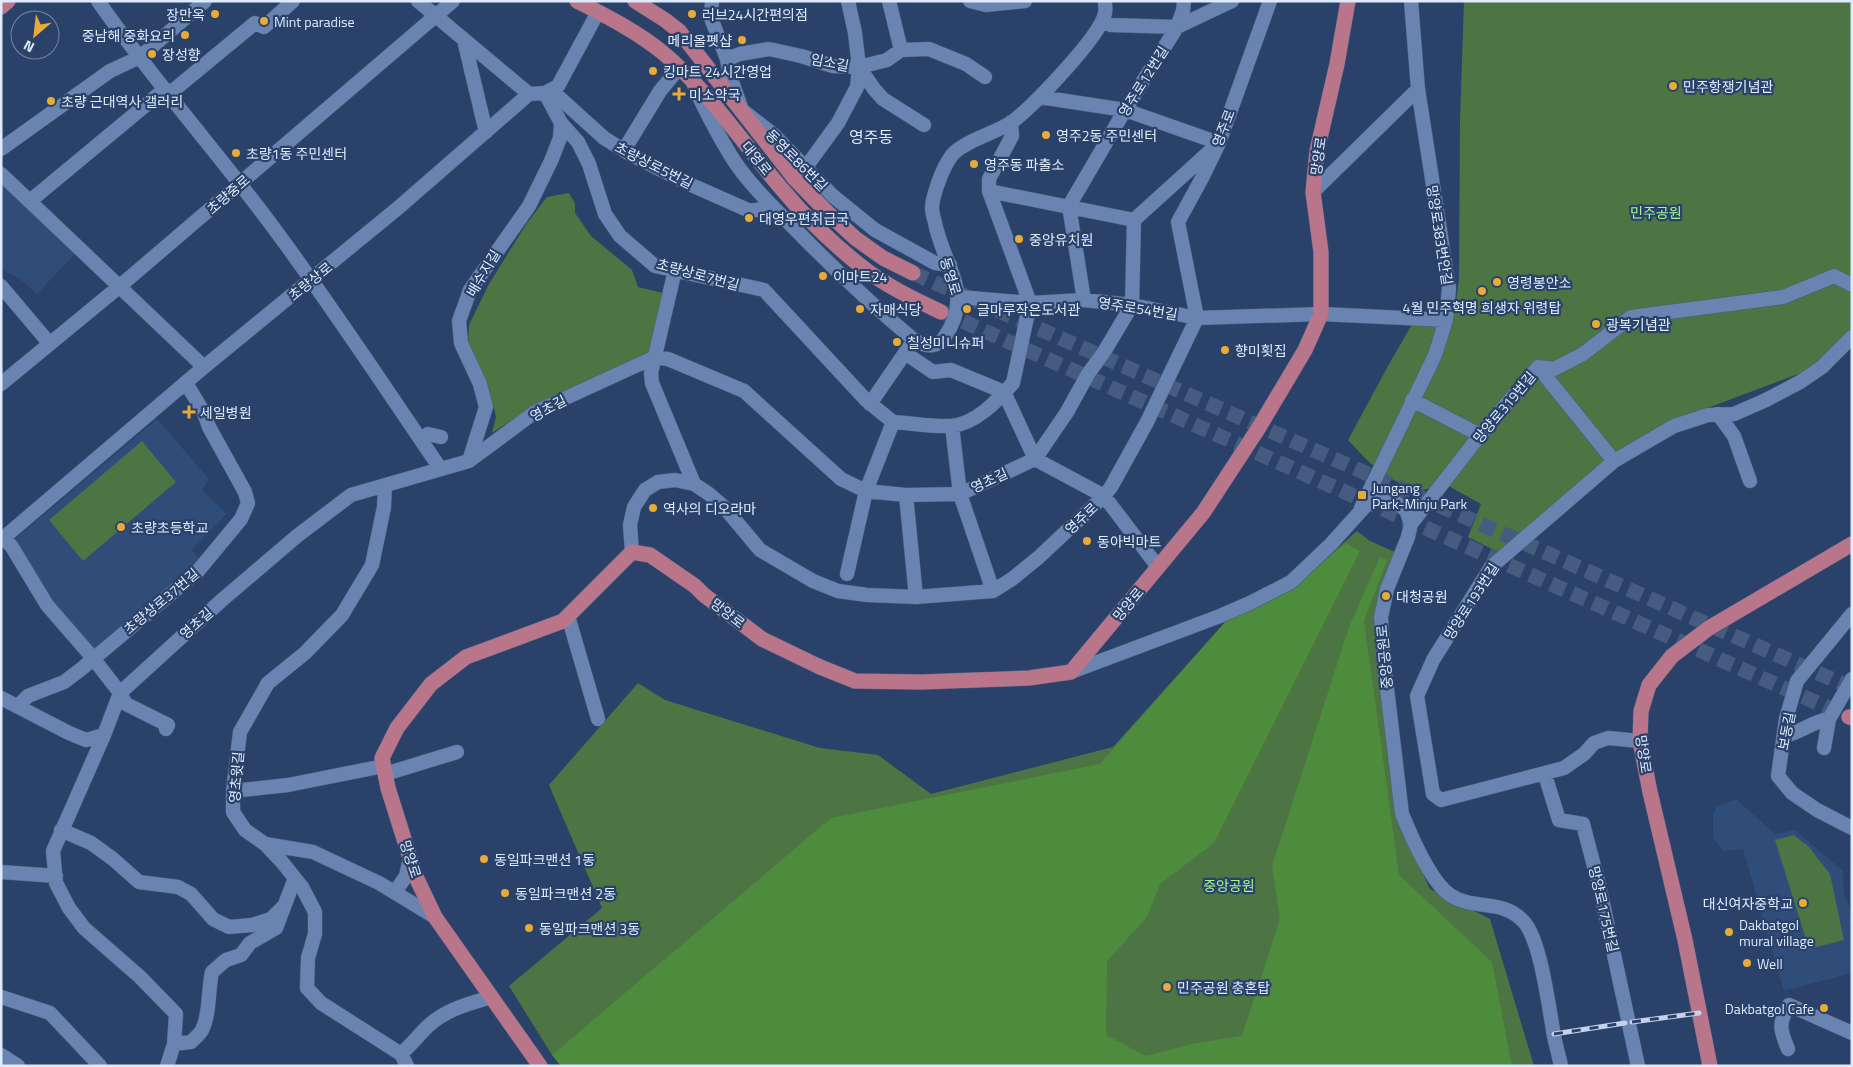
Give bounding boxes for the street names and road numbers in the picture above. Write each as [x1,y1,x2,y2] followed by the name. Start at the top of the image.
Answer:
[1113,41,1173,121] street label: 영주로12번길
[809,48,851,76] street label: 임소길
[1206,106,1240,150] street label: 영주로
[761,124,833,196] street label: 동영로86번길
[1305,135,1331,177] street label: 망양로
[611,136,697,194] street label: 초량상로5번길
[737,136,777,180] street label: 대영로
[202,169,254,219] street label: 초량중로
[1422,184,1458,286] street label: 망양로383번안길
[461,246,505,300] street label: 배수지길
[654,253,742,295] street label: 초량상로7번길
[935,254,967,298] street label: 동영로
[283,257,337,305] street label: 초량상로
[1097,291,1179,325] street label: 영주로54번길
[1468,367,1540,447] street label: 망양로319번길
[526,390,570,426] street label: 영초길
[967,462,1011,498] street label: 영초길
[1060,497,1102,539] street label: 영주로
[1438,558,1504,644] street label: 망양로193번길
[119,563,203,639] street label: 초량상로37번길
[1108,582,1149,626] street label: 망양로
[706,593,750,633] street label: 망양로
[175,602,217,644] street label: 영초길
[1371,624,1397,690] street label: 중앙공원로
[1772,710,1800,752] street label: 보동길
[1631,733,1657,775] street label: 망양로
[223,750,249,804] street label: 영초윗길
[395,837,427,881] street label: 망양로
[1584,864,1624,954] street label: 망양로175번길

